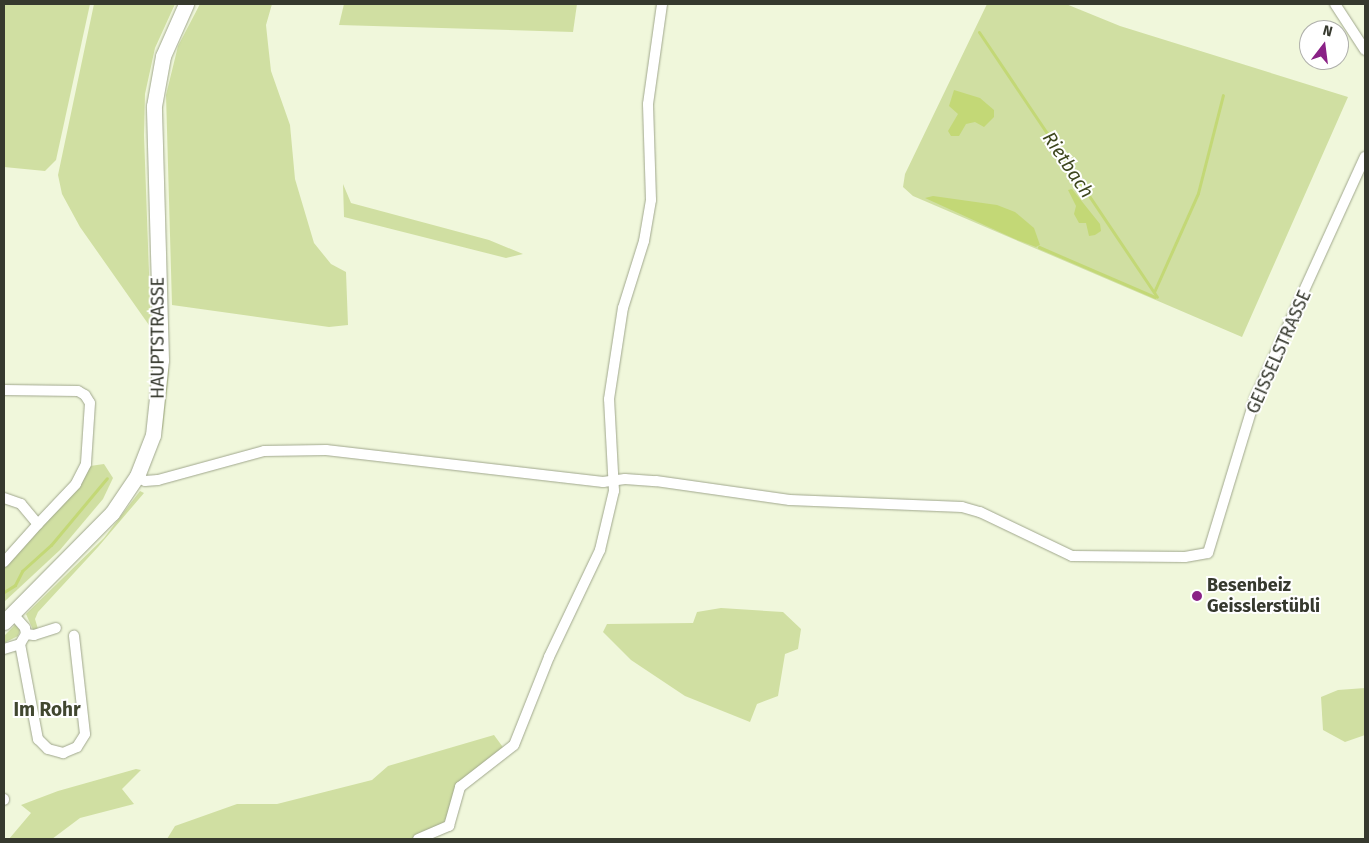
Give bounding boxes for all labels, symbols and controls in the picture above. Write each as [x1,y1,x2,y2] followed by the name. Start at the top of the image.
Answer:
[1299,20,1349,70] north arrow
[1321,22,1334,40] text: N
[1038,128,1098,202] water label: Rietbach
[147,277,169,399] street label: HAUPTSTRASSE
[1242,287,1316,417] street label: GEISSELSTRASSE
[1207,575,1320,618] place label: Besenbeiz Geisslerstübli
[1191,590,1203,602] marker: Besenbeiz Geisslerstübli
[13,699,81,721] district label: Im Rohr

